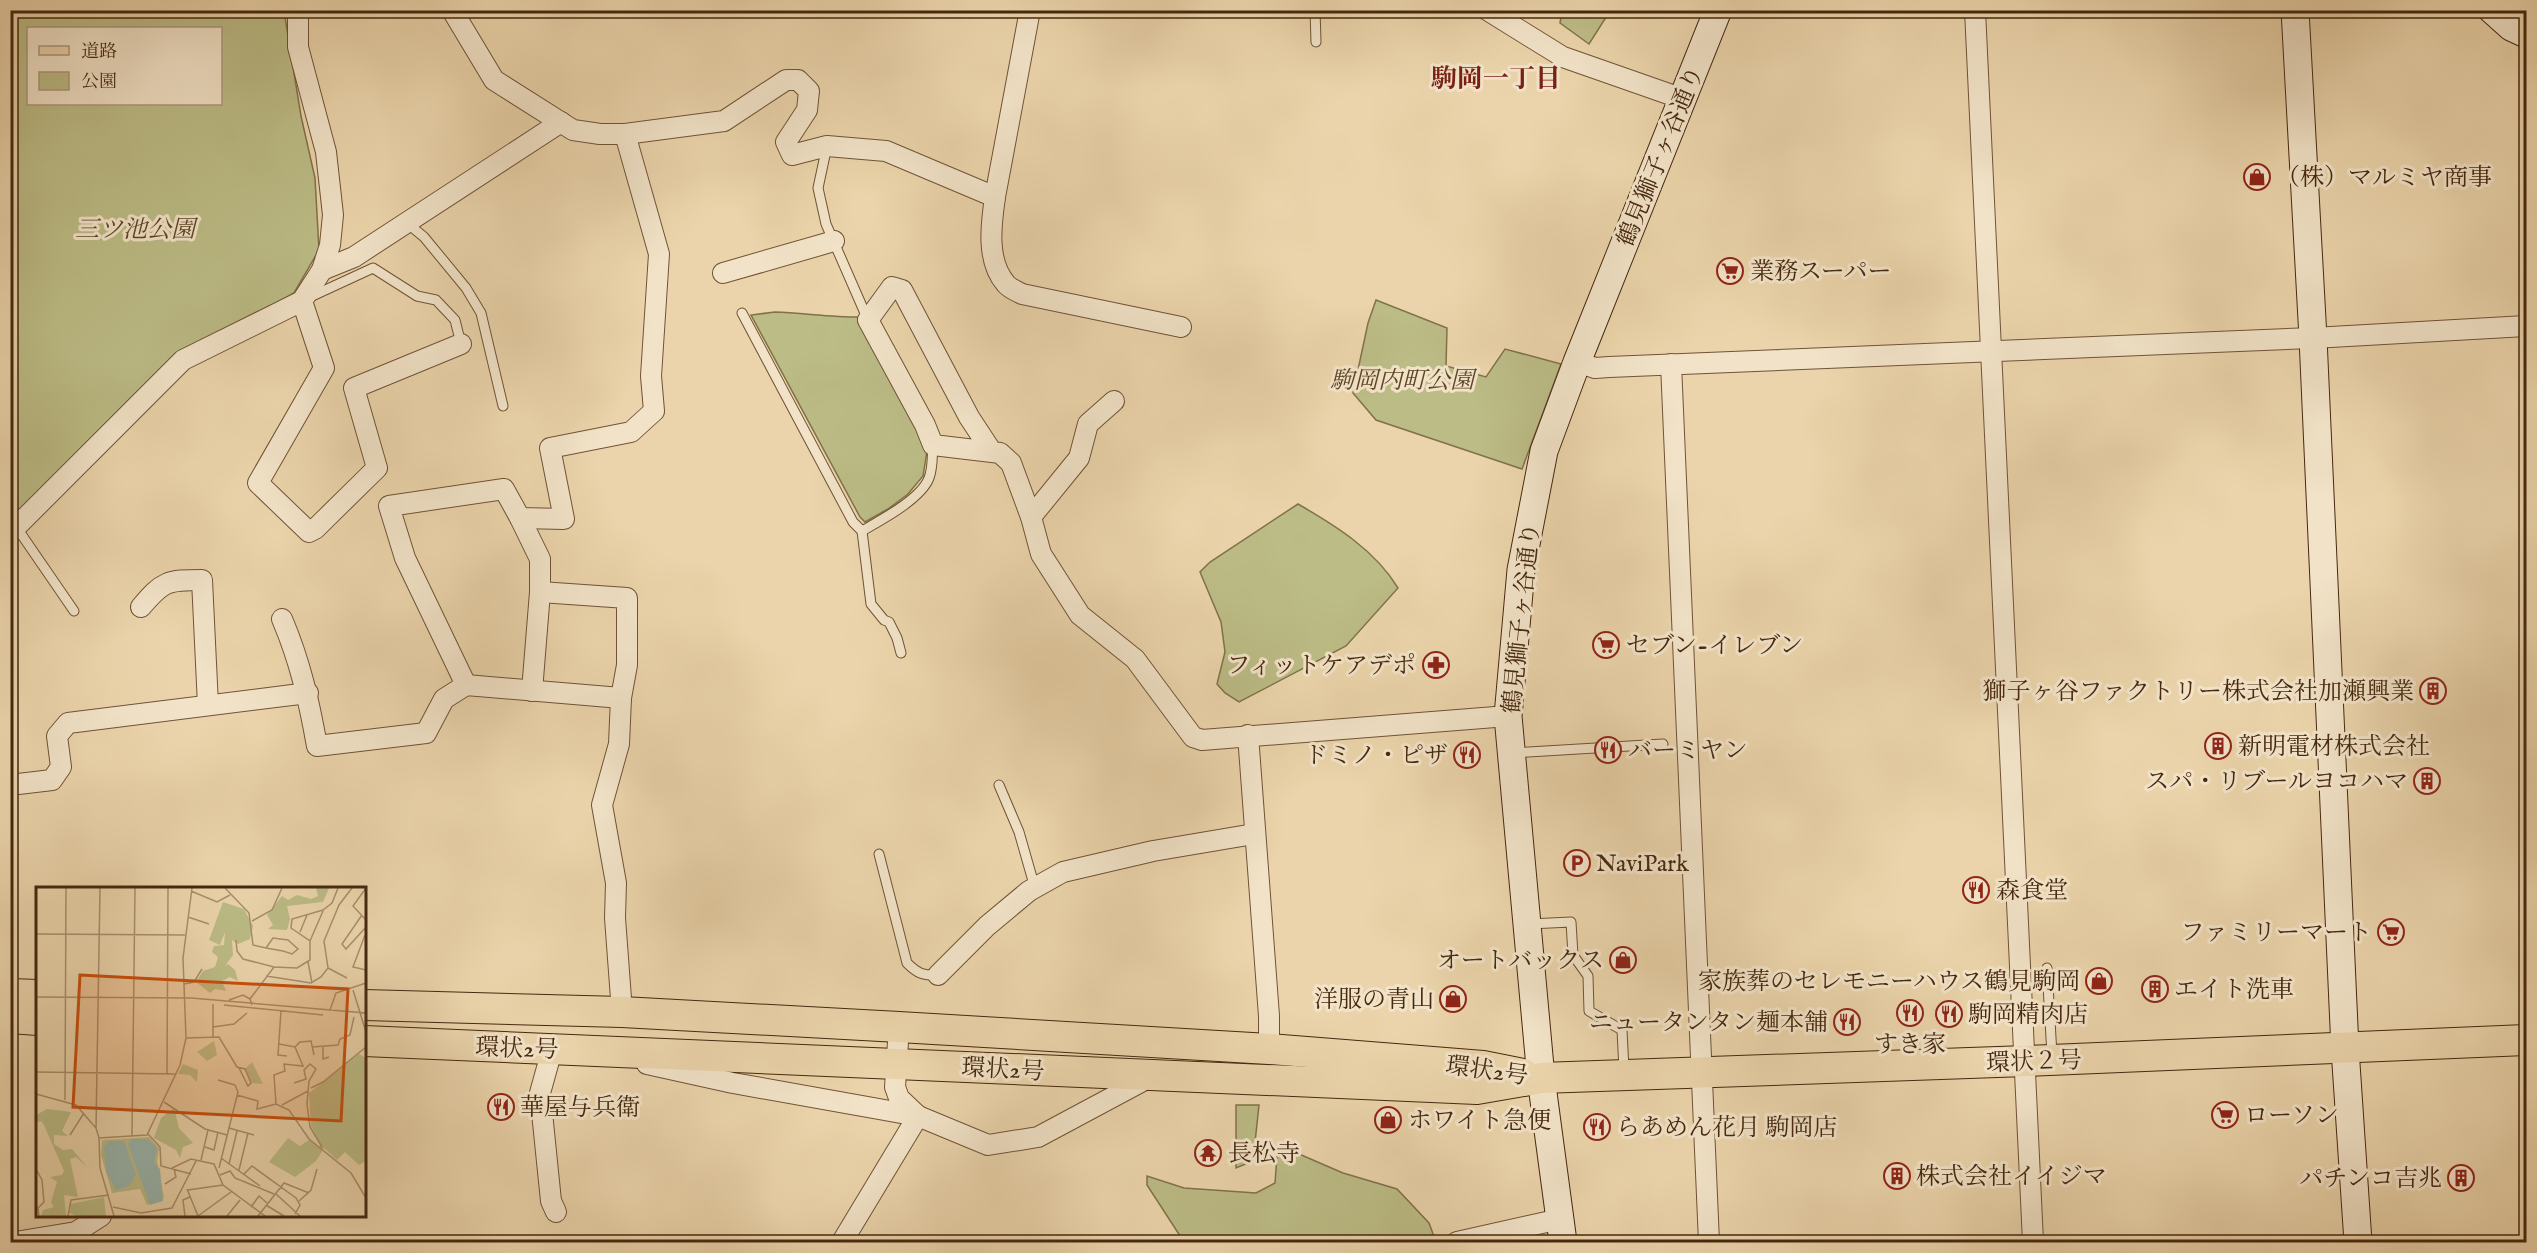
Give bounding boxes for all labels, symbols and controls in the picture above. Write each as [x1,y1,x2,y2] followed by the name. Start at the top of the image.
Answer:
[27,27,222,105] legend
[81,41,117,64] text: 道路
[1611,62,1712,251] street label: 鶴見獅子ヶ谷通り
[1431,63,1561,96] district label: 駒岡一丁目
[81,71,117,94] text: 公園
[2242,162,2272,192] shop icon: （株）マルミヤ商事
[2276,163,2492,194] place label: （株）マルミヤ商事
[75,215,199,246] park label: 三ツ池公園
[1715,256,1745,286] supermarket icon: 業務スーパー
[1750,257,1892,288] place label: 業務スーパー
[1330,366,1478,397] park label: 駒岡内町公園
[1497,521,1548,715] street label: 鶴見獅子ヶ谷通り
[1591,630,1621,660] supermarket icon: セブン-イレブン
[1626,631,1803,662] place label: セブン-イレブン
[1421,650,1451,680] pharmacy icon: フィットケアデポ
[1226,651,1416,682] place label: フィットケアデポ
[2418,676,2448,706] building icon: 獅子ヶ谷ファクトリー株式会社加瀬興業
[1982,677,2414,708] place label: 獅子ヶ谷ファクトリー株式会社加瀬興業
[2203,731,2233,761] building icon: 新明電材株式会社
[2238,732,2430,763] place label: 新明電材株式会社
[1593,735,1623,765] restaurant icon: バーミヤン
[1628,736,1748,767] place label: バーミヤン
[1452,740,1482,770] restaurant icon: ドミノ・ピザ
[1304,741,1448,772] place label: ドミノ・ピザ
[2412,766,2442,796] building icon: スパ・リブールヨコハマ
[2145,767,2408,798] place label: スパ・リブールヨコハマ
[1562,848,1592,878] parking icon: NaviPark
[1596,849,1689,880] place label: NaviPark
[1961,875,1991,905] restaurant icon: 森食堂
[1996,876,2068,907] place label: 森食堂
[36,887,366,1217] inset map
[2376,917,2406,947] supermarket icon: ファミリーマート
[2180,918,2372,949] place label: ファミリーマート
[1608,945,1638,975] shop icon: オートバックス
[1437,946,1604,977] place label: オートバックス
[2084,966,2114,996] shop icon: 家族葬のセレモニーハウス鶴見駒岡
[1698,967,2080,998] place label: 家族葬のセレモニーハウス鶴見駒岡
[2140,974,2170,1004] building icon: エイト洗車
[2174,975,2294,1006] place label: エイト洗車
[1438,984,1468,1014] shop icon: 洋服の青山
[1314,985,1434,1016] place label: 洋服の青山
[1895,998,1925,1028] restaurant icon: すき家
[1934,999,1964,1029] restaurant icon: 駒岡精肉店
[1968,1000,2088,1031] place label: 駒岡精肉店
[1832,1007,1862,1037] restaurant icon: ニュータンタン麺本舗
[1589,1008,1828,1039] place label: ニュータンタン麺本舗
[1874,1030,1946,1061] place label: すき家
[475,1033,559,1066] street label: 環状2号
[1986,1045,2083,1080] street label: 環状２号
[1443,1050,1530,1093] street label: 環状2号
[961,1053,1045,1088] street label: 環状2号
[486,1092,516,1122] restaurant icon: 華屋与兵衛
[520,1093,640,1124] place label: 華屋与兵衛
[2210,1100,2240,1130] supermarket icon: ローソン
[2244,1101,2339,1132] place label: ローソン
[1373,1105,1403,1135] shop icon: ホワイト急便
[1408,1106,1551,1137] place label: ホワイト急便
[1582,1112,1612,1142] restaurant icon: らあめん花月 駒岡店
[1616,1113,1837,1144] place label: らあめん花月 駒岡店
[1193,1138,1223,1168] temple icon: 長松寺
[1228,1139,1300,1170] place label: 長松寺
[1882,1161,1912,1191] building icon: 株式会社イイジマ
[1916,1162,2107,1193] place label: 株式会社イイジマ
[2446,1163,2476,1193] building icon: パチンコ吉兆
[2299,1164,2442,1195] place label: パチンコ吉兆

